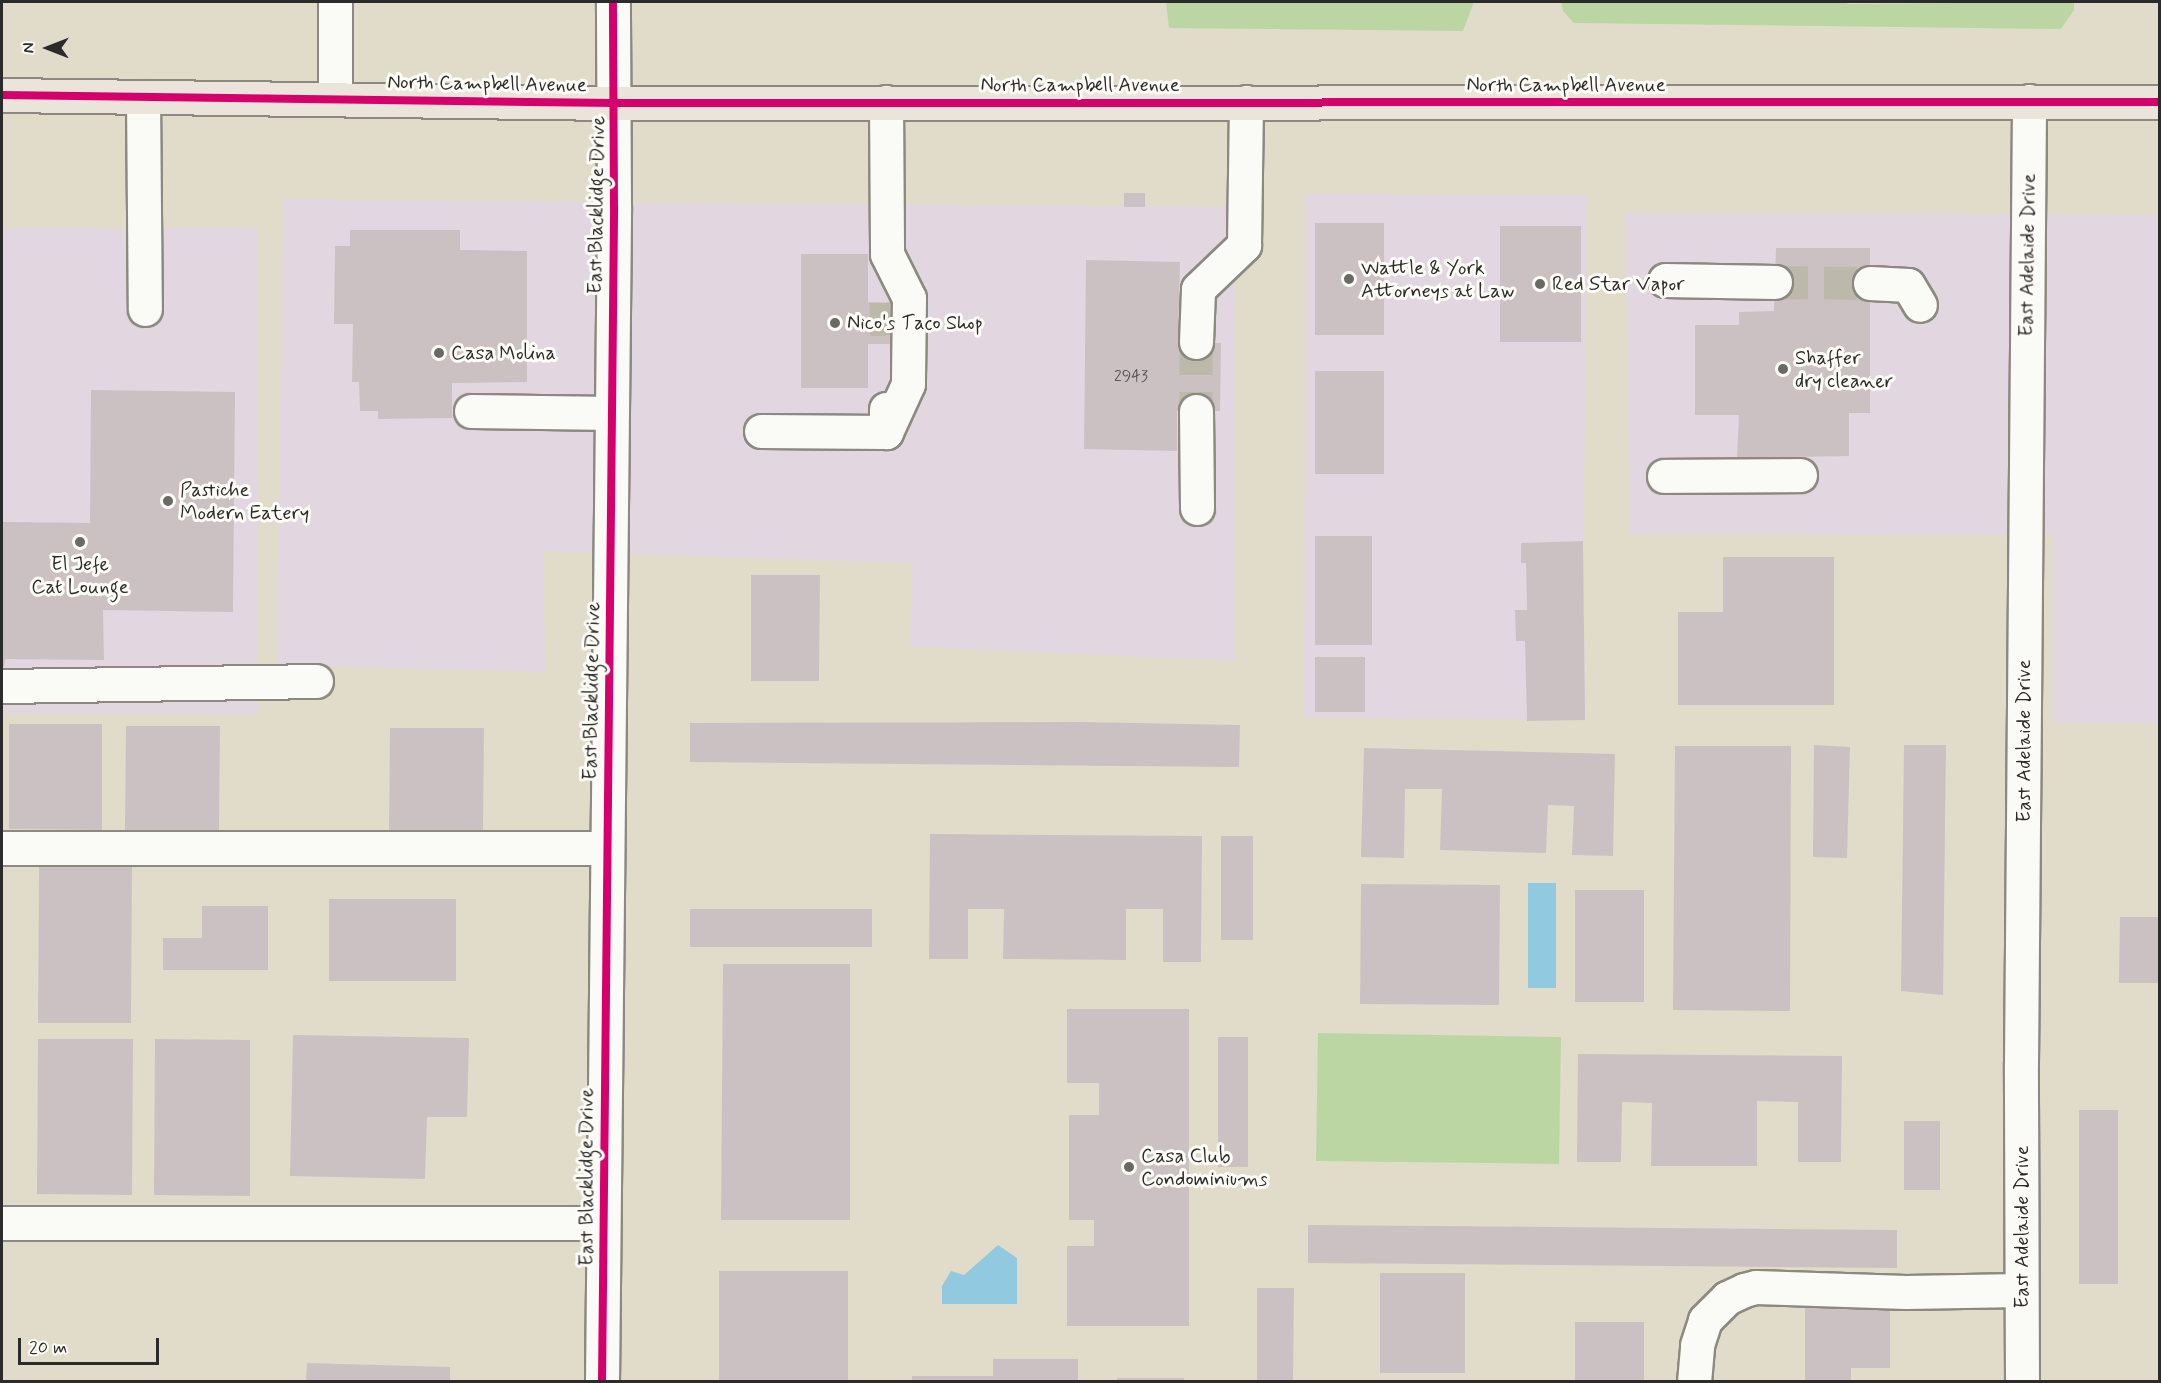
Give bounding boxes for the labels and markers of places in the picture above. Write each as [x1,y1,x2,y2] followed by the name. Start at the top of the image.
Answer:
[1361,256,1516,303] place label: Wattle & York Attorneys at Law
[1342,272,1356,286] marker: Wattle & York Attorneys at Law
[1552,272,1681,296] place label: Red Star Vapor
[1533,277,1547,291] marker: Red Star Vapor
[847,311,979,335] place label: Nico's Taco Shop
[828,316,842,330] marker: Nico's Taco Shop
[451,341,558,365] place label: Casa Molina
[432,346,446,360] marker: Casa Molina
[1795,346,1893,393] place label: Shaffer dry cleaner
[1776,362,1790,376] marker: Shaffer dry cleaner
[180,478,308,525] place label: Pastiche Modern Eatery
[161,494,175,508] marker: Pastiche Modern Eatery
[73,535,87,549] marker: El Jefe Cat Lounge
[32,552,128,599] place label: El Jefe Cat Lounge
[1141,1144,1268,1191] place label: Casa Club Condominiums
[1122,1160,1136,1174] marker: Casa Club Condominiums

